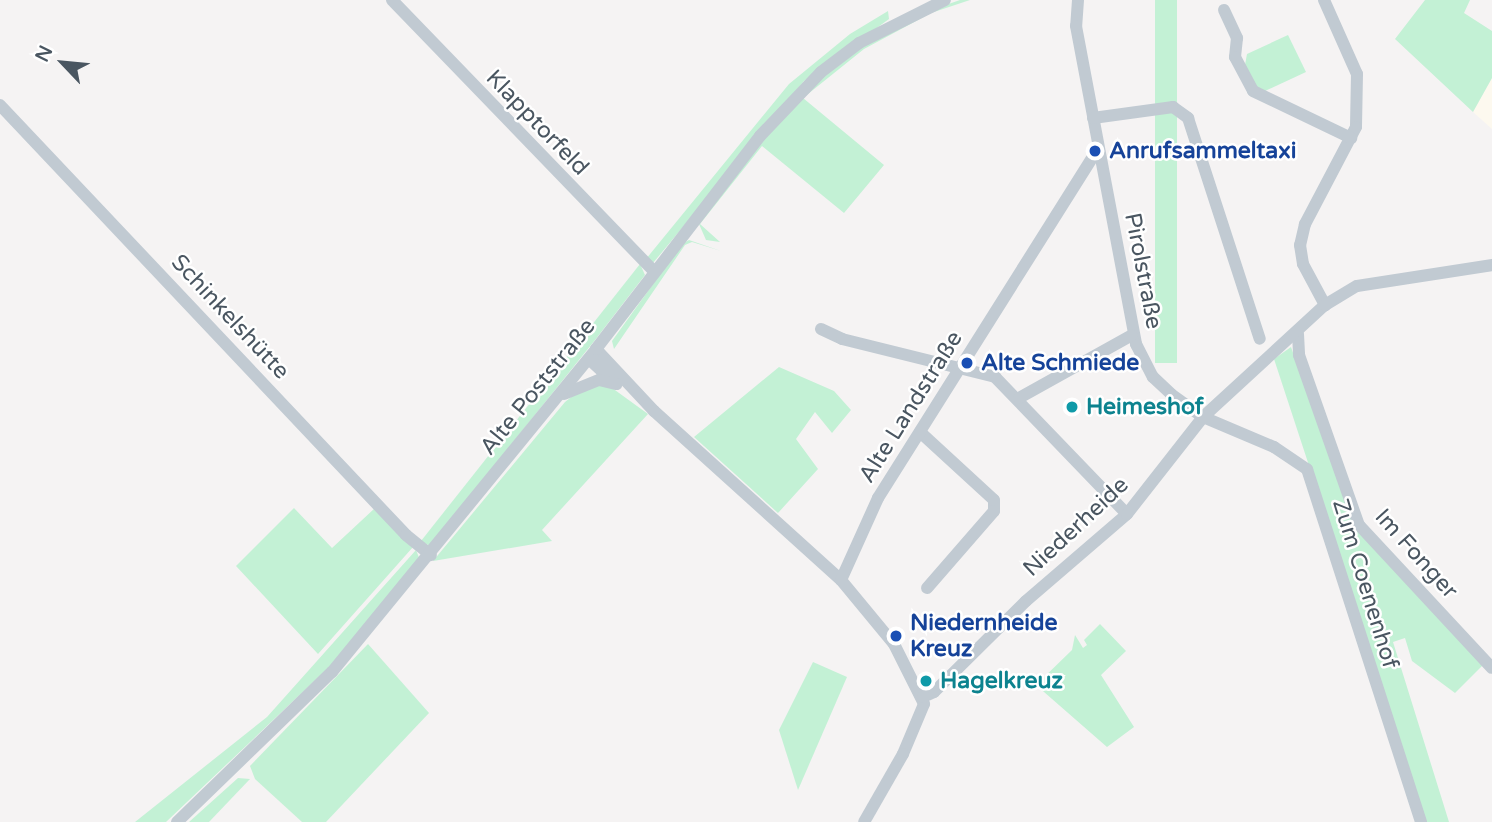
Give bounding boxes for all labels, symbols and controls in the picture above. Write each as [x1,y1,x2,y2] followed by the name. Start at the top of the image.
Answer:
[28,28,98,98] north arrow
[31,42,57,65] text: N
[480,65,594,181] street label: Klapptorfeld
[1109,137,1296,165] place label: Anrufsammeltaxi
[1087,143,1103,159] marker: Anrufsammeltaxi
[1118,211,1168,331] street label: Pirolstraße
[165,249,295,385] street label: Schinkelshütte
[475,313,601,461] street label: Alte Poststraße
[853,326,969,488] street label: Alte Landstraße
[981,349,1139,377] place label: Alte Schmiede
[959,355,975,371] marker: Alte Schmiede
[1086,393,1204,421] place label: Heimeshof
[1064,399,1080,415] marker: Heimeshof
[1018,471,1134,583] street label: Niederheide
[1326,496,1404,672] street label: Zum Coenenhof
[1369,504,1463,604] street label: Im Fonger
[910,609,1058,663] place label: Niedernheide Kreuz
[888,628,904,644] marker: Niedernheide Kreuz
[940,667,1063,695] place label: Hagelkreuz
[918,673,934,689] marker: Hagelkreuz

